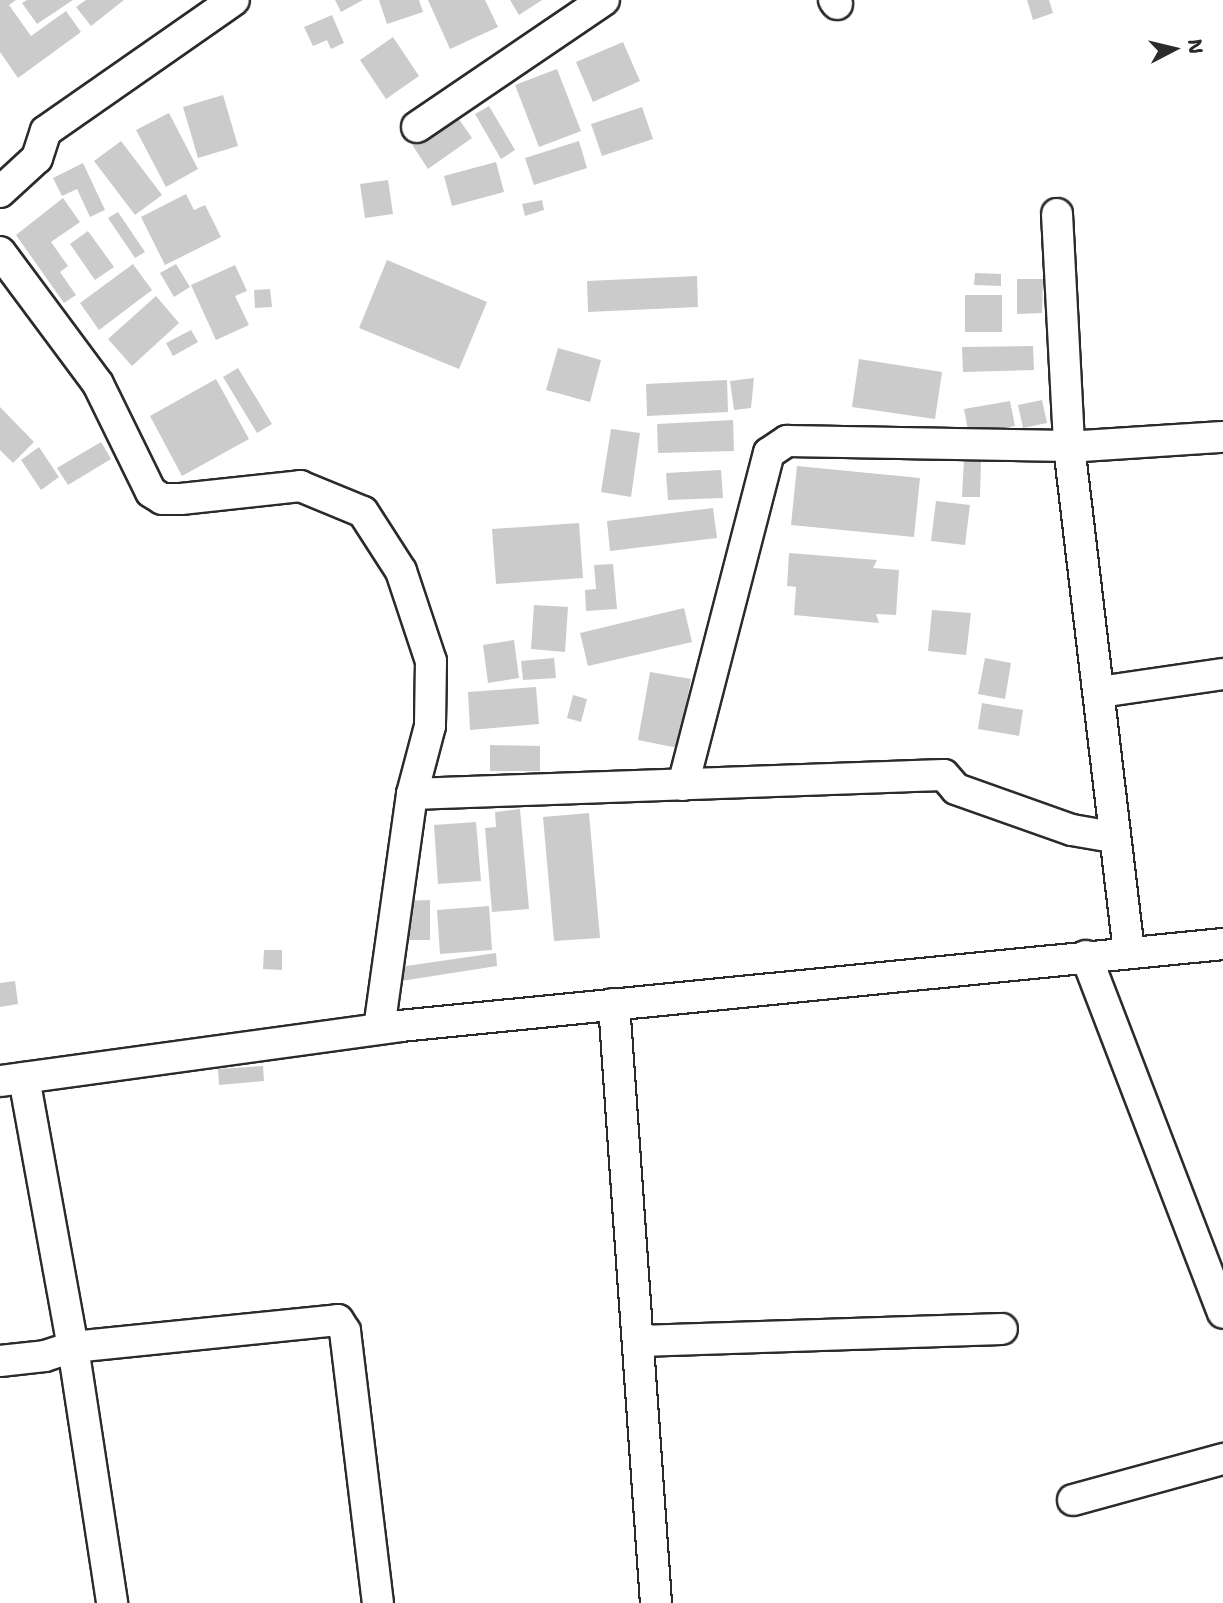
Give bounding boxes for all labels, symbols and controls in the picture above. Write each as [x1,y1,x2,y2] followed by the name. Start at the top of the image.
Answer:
[1139,14,1209,84] north arrow
[1182,37,1209,55] text: N

